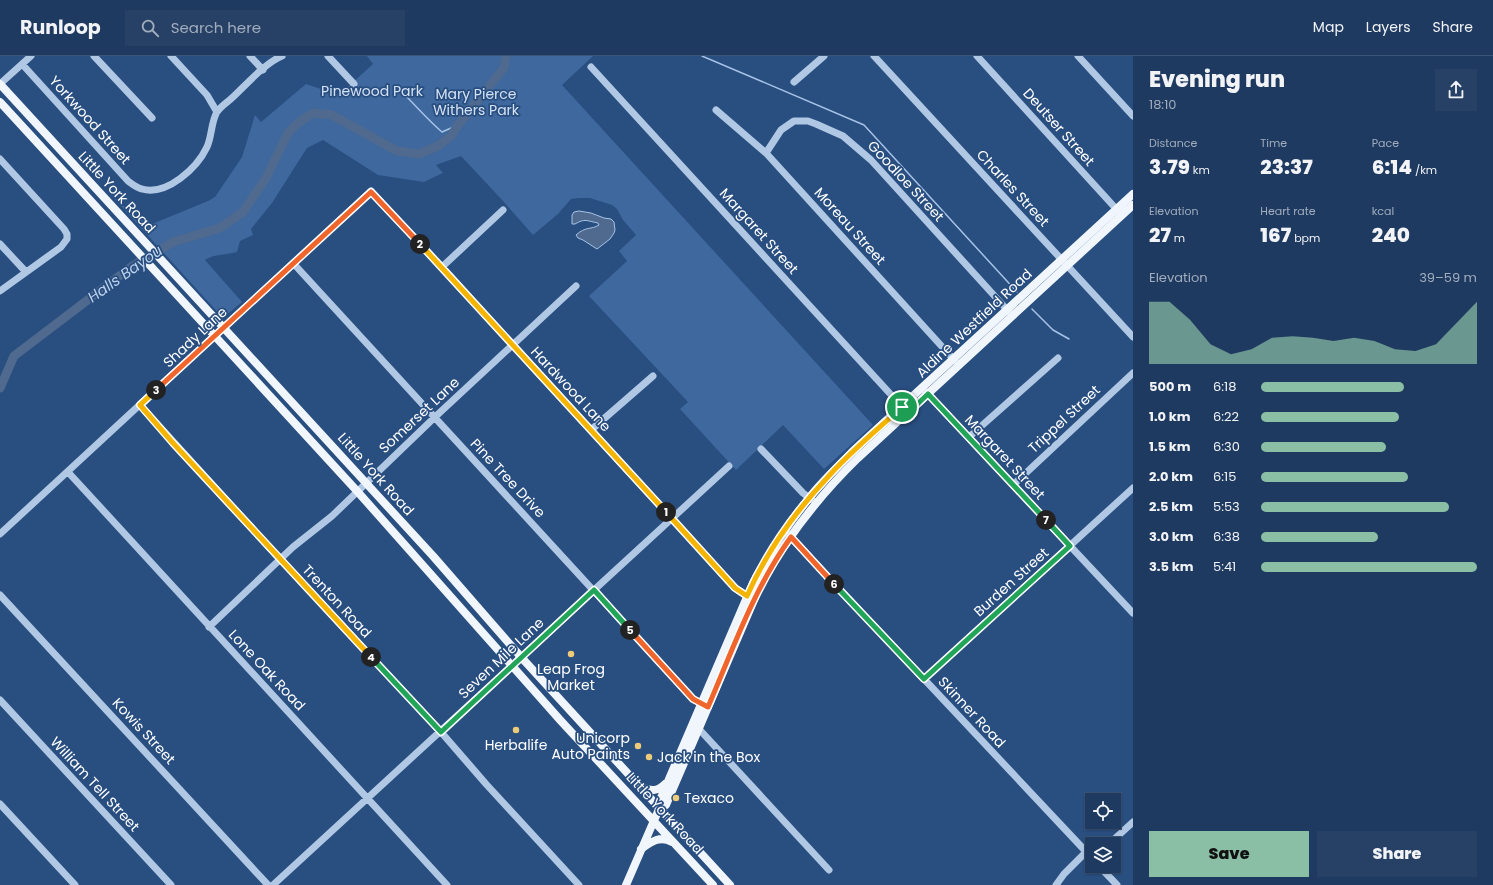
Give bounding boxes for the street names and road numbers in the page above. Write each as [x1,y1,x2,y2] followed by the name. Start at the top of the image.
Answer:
[45,71,135,169] street label: Yorkwood Street
[1019,84,1099,170] street label: Deutser Street
[863,136,949,226] street label: Goodloe Street
[972,145,1054,231] street label: Charles Street
[74,147,160,237] street label: Little York Road
[810,183,890,269] street label: Moreau Street
[715,184,803,278] street label: Margaret Street
[912,264,1036,382] street label: Aldine Westfield Road
[159,302,232,372] street label: Shady Lane
[526,342,616,436] street label: Hardwood Lane
[374,372,464,458] street label: Somerset Lane
[1024,380,1104,458] street label: Trippel Street
[960,410,1050,504] street label: Margaret Street
[333,428,419,520] street label: Little York Road
[466,434,550,522] street label: Pine Tree Drive
[969,543,1053,621] street label: Burden Street
[298,560,376,642] street label: Trenton Road
[454,613,549,703] street label: Seven Mile Lane
[224,625,310,715] street label: Lone Oak Road
[934,672,1010,752] street label: Skinner Road
[108,693,180,769] street label: Kowis Street
[46,732,144,836] street label: William Tell Street
[622,768,708,858] street label: Little York Road

